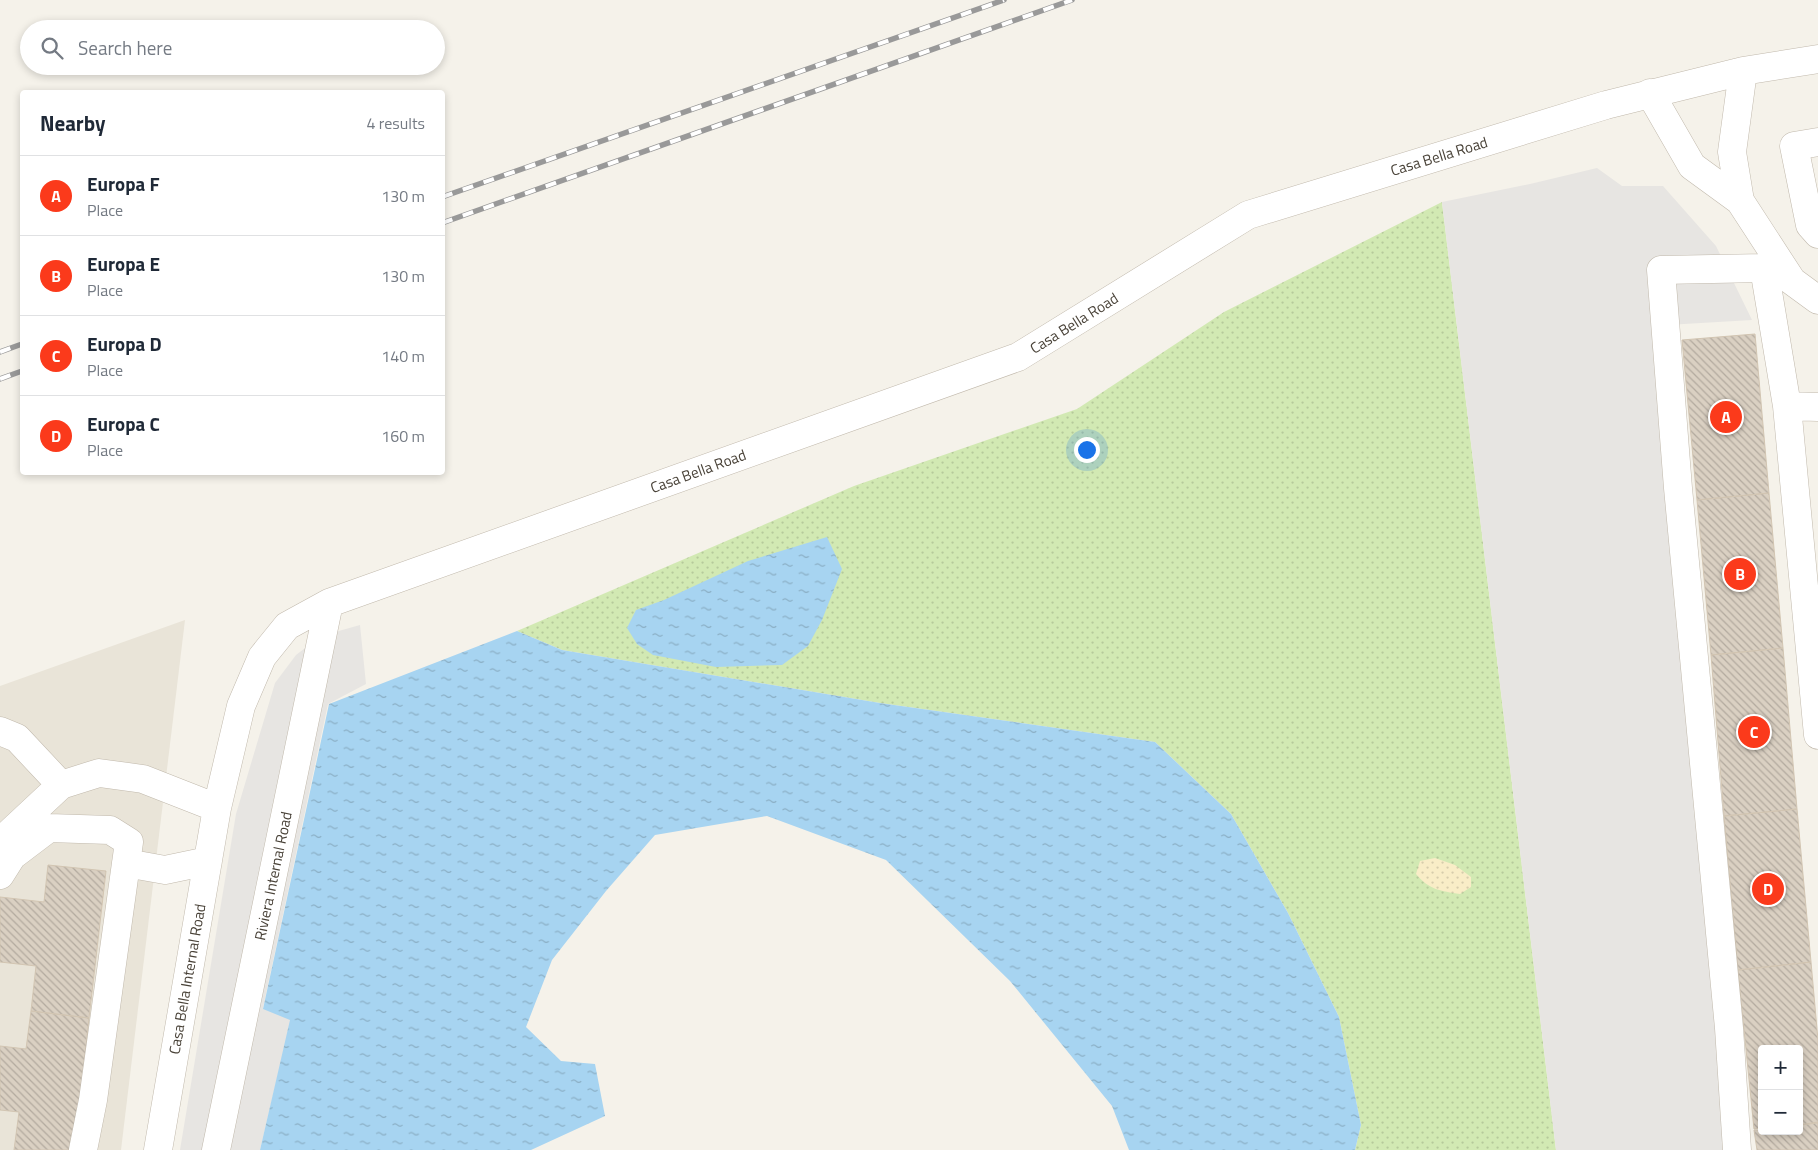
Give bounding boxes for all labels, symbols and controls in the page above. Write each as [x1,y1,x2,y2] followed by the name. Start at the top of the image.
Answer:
[20,20,445,75] search box
[78,33,172,62] text: Search here
[38,34,66,62] icon: search
[40,107,105,139] text: Nearby
[366,111,425,135] text: 4 results
[1388,130,1490,182] street label: Casa Bella Road
[87,169,160,198] text: Europa F
[51,184,61,208] text: A
[381,184,425,208] text: 130 m
[87,198,123,222] text: Place
[87,249,160,278] text: Europa E
[51,264,61,288] text: B
[381,264,425,288] text: 130 m
[87,278,123,302] text: Place
[1025,287,1123,359] street label: Casa Bella Road
[87,329,162,358] text: Europa D
[52,344,60,368] text: C
[381,344,425,368] text: 140 m
[87,358,123,382] text: Place
[1710,398,1742,436] pin: A
[87,409,160,438] text: Europa C
[51,424,61,448] text: D
[381,424,425,448] text: 160 m
[1074,437,1100,463] your location
[87,438,123,462] text: Place
[647,443,749,499] street label: Casa Bella Road
[1724,555,1756,593] pin: B
[1738,713,1770,751] pin: C
[248,809,298,943] street label: Riviera Internal Road
[1752,870,1784,908] pin: D
[162,902,212,1056] street label: Casa Bella Internal Road
[1758,1045,1803,1135] map controls
[1758,1045,1803,1090] button: +
[1758,1090,1803,1135] button: −

